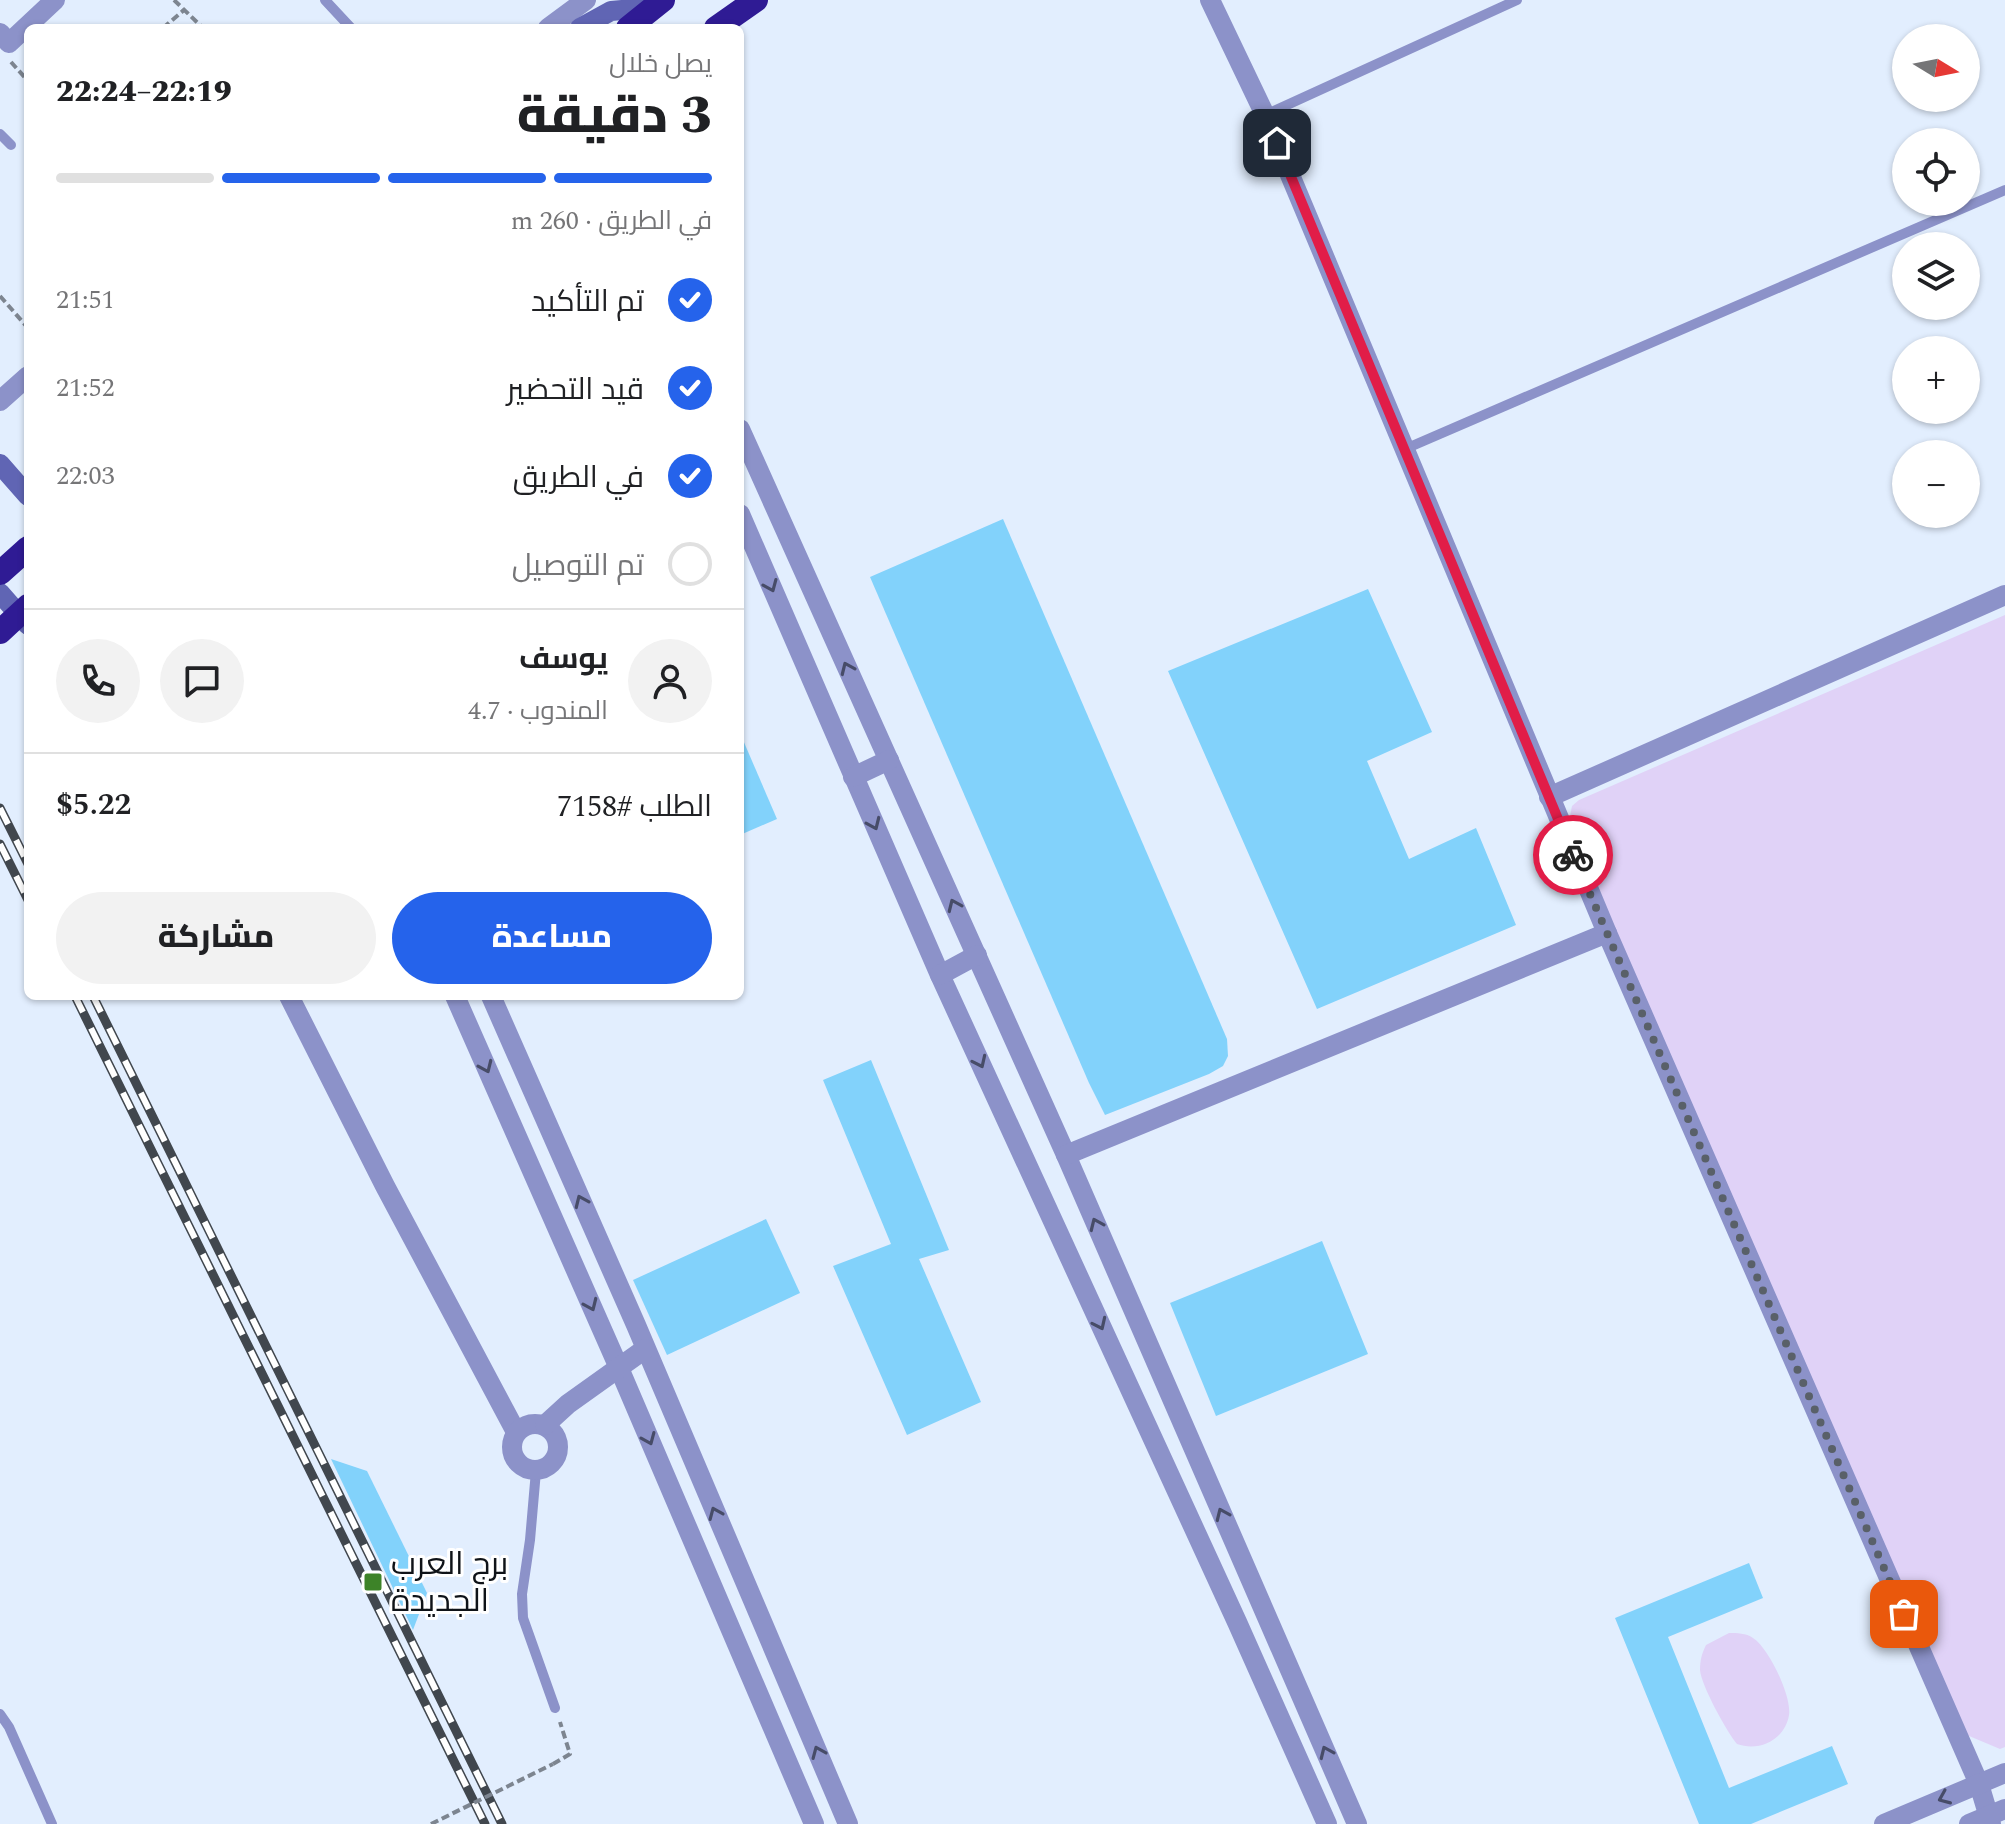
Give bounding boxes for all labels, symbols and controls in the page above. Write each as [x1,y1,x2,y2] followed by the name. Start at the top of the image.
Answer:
[1892,24,1980,112] north arrow
[1892,24,1980,528] map controls
[609,44,712,84] text: يصل خلال
[56,69,232,115] text: 22:19–22:24
[517,77,712,156] text: 3 دقيقة
[1243,109,1311,177] pin
[1255,121,1299,165] icon: home
[1892,128,1980,216] button: locate
[511,201,712,241] text: في الطريق · 260 m
[1892,232,1980,320] button: layers
[668,278,712,322] icon: check
[531,279,644,325] text: تم التأكيد
[56,280,115,320] text: 21:51
[1892,336,1980,424] button: +
[668,366,712,410] icon: check
[507,367,644,413] text: قيد التحضير
[56,368,115,408] text: 21:52
[1892,440,1980,528] button: −
[668,454,712,498] icon: check
[513,455,644,501] text: في الطريق
[56,456,115,496] text: 22:03
[512,543,644,589] text: تم التوصيل
[761,577,777,592] one-way arrow
[519,636,608,682] text: يوسف
[56,639,140,723] button: phone
[160,639,244,723] button: chat
[628,639,712,723] button: person
[841,661,857,676] one-way arrow
[468,691,608,731] text: المندوب · 4.7
[56,782,131,828] text: $5.22
[557,784,712,830] text: الطلب #7158
[1533,815,1613,895] courier
[864,816,880,830] one-way arrow
[1551,833,1595,877] icon: bike
[56,892,376,984] button: مشاركة
[392,892,712,984] button: مساعدة
[948,899,964,913] one-way arrow
[970,1054,986,1068] one-way arrow
[476,1059,492,1074] one-way arrow
[575,1194,591,1209] one-way arrow
[1090,1218,1106,1232] one-way arrow
[582,1297,598,1311] one-way arrow
[1090,1315,1106,1330] one-way arrow
[640,1431,656,1446] one-way arrow
[709,1507,725,1521] one-way arrow
[1216,1508,1232,1522] one-way arrow
[391,1540,508,1626] place label: برج العرب الجديدة
[362,1571,384,1593] marker: برج العرب الجديدة
[1870,1580,1938,1648] pin
[1882,1592,1926,1636] icon: bag
[811,1746,827,1760] one-way arrow
[1319,1746,1335,1761] one-way arrow
[1938,1789,1952,1805] one-way arrow

